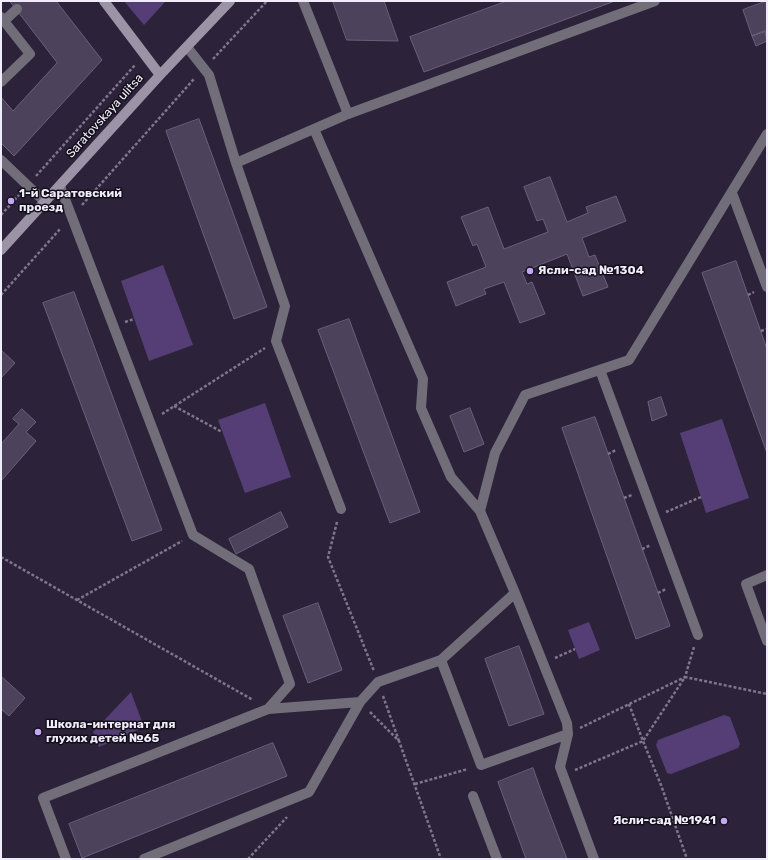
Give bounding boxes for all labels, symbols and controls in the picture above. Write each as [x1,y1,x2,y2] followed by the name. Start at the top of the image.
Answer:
[64,71,146,161] street label: Saratovskaya ulitsa
[19,187,122,215] place label: 1-й Саратовский проезд
[6,196,16,206] marker: 1-й Саратовский проезд
[538,264,644,278] place label: Ясли-сад №1304
[525,266,535,276] marker: Ясли-сад №1304
[46,718,175,746] place label: Школа-интернат для глухих детей №65
[33,727,43,737] marker: Школа-интернат для глухих детей №65
[613,814,716,828] place label: Ясли-сад №1941
[719,816,729,826] marker: Ясли-сад №1941

